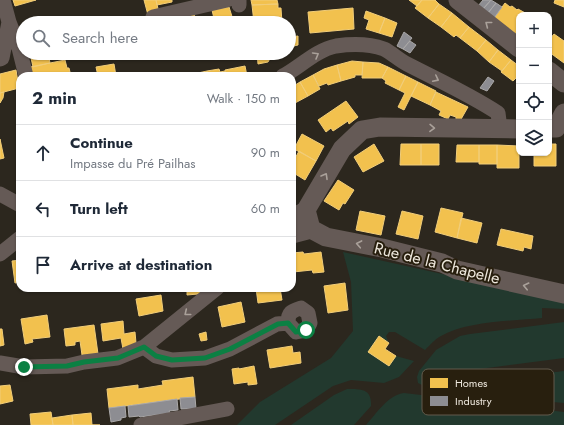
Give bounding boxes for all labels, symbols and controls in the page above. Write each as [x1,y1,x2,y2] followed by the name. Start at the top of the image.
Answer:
[516,12,552,156] map controls
[516,12,552,48] button: +
[16,16,296,60] search box
[486,22,493,29] one-way arrow
[30,27,52,49] icon: search
[62,27,138,49] text: Search here
[516,48,552,84] button: −
[312,53,319,60] one-way arrow
[432,74,439,81] one-way arrow
[516,84,552,120] button: locate
[32,86,77,110] text: 2 min
[207,89,280,108] text: Walk · 150 m
[516,120,552,156] button: layers
[429,124,435,132] one-way arrow
[70,132,133,154] text: Continue
[32,142,54,164] icon: ahead
[251,143,280,162] text: 90 m
[70,154,196,173] text: Impasse du Pré Pailhas
[321,173,328,180] one-way arrow
[32,198,54,220] icon: left
[70,198,128,220] text: Turn left
[251,199,280,218] text: 60 m
[372,236,502,290] street label: Rue de la Chapelle
[356,240,363,249] one-way arrow
[32,254,54,276] icon: arrive
[70,254,212,276] text: Arrive at destination
[523,282,529,290] one-way arrow
[184,308,191,315] one-way arrow
[297,321,315,339] route start
[15,358,33,376] route end
[422,369,554,415] legend
[455,375,488,391] text: Homes
[455,393,492,409] text: Industry

